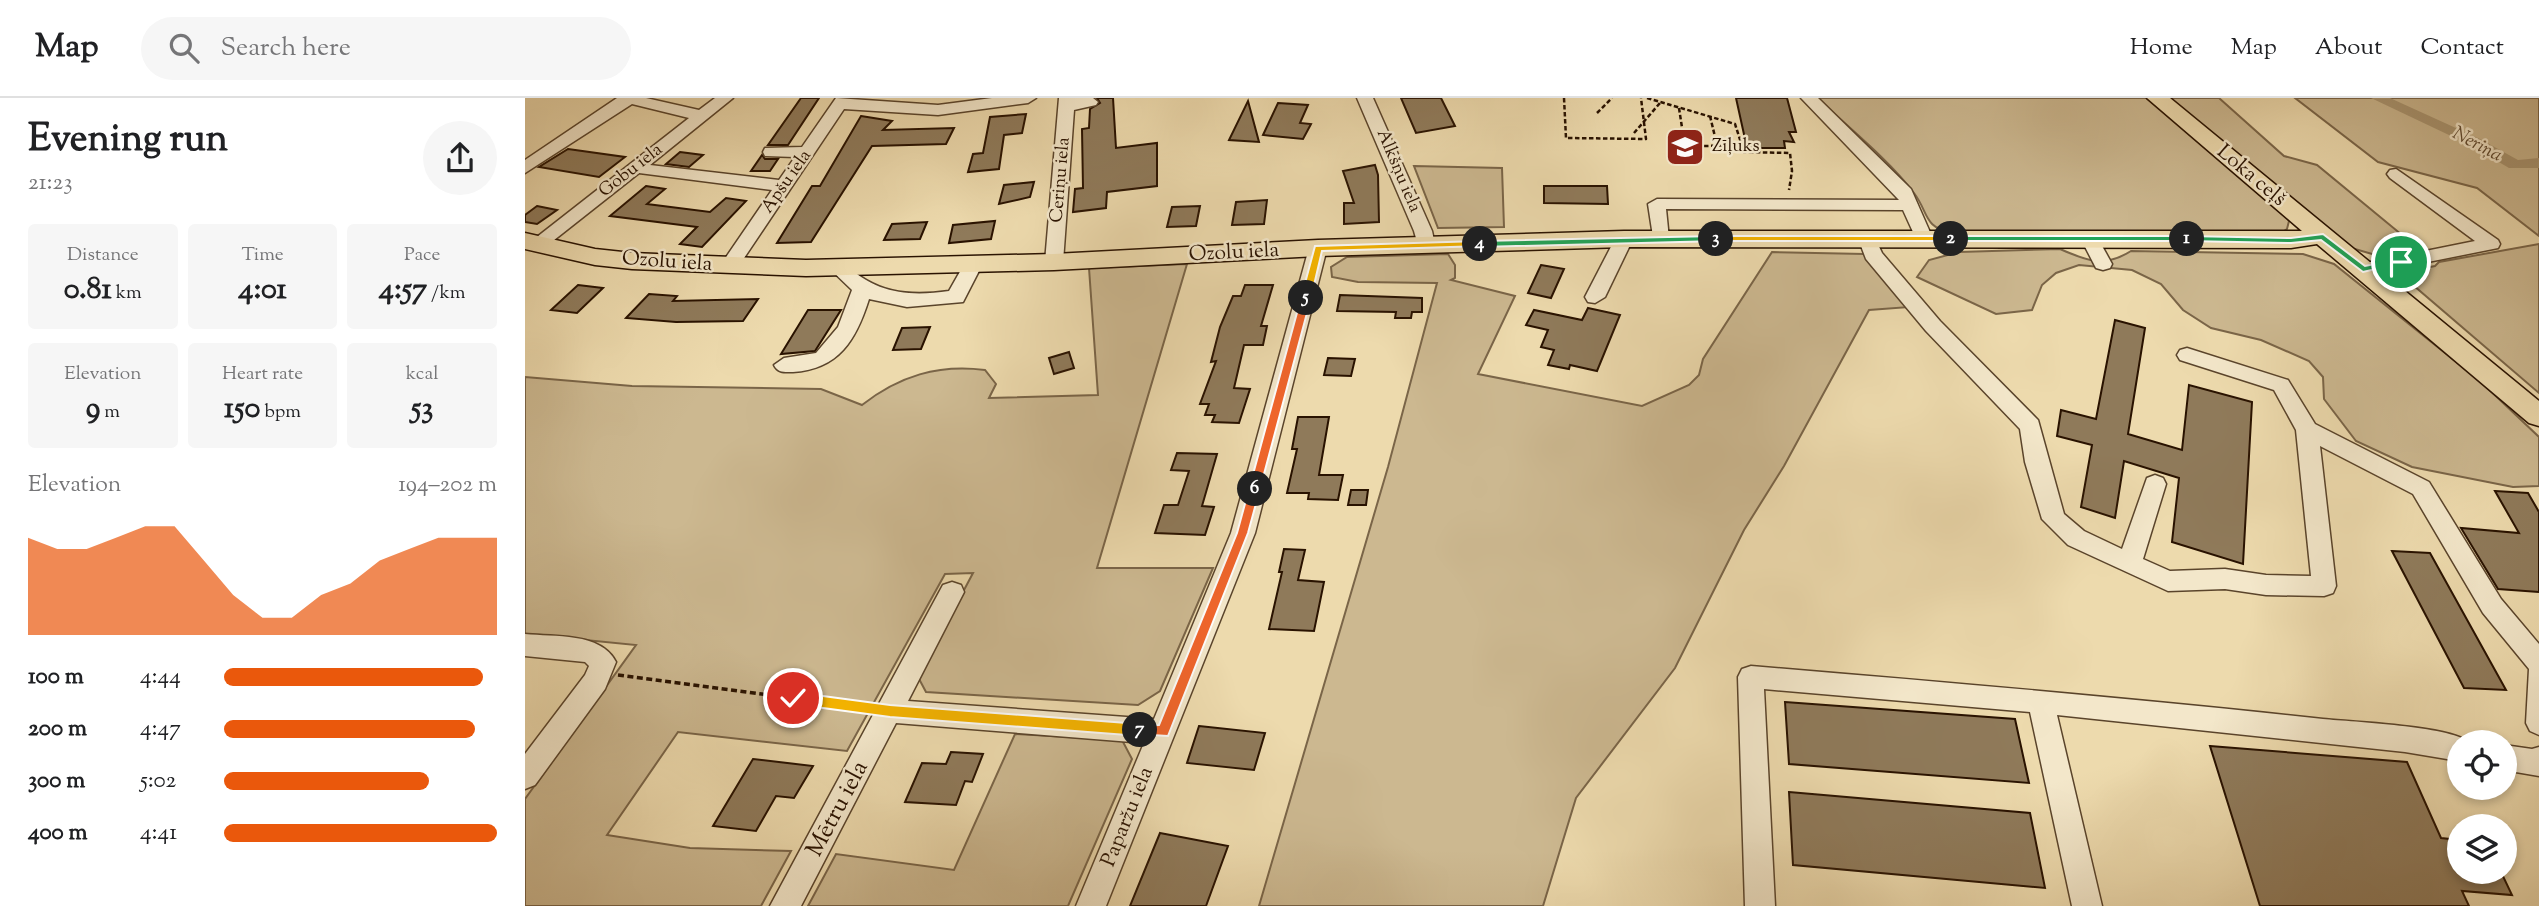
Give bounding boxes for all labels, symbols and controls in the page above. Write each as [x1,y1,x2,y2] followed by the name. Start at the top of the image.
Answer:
[141,17,631,80] search box
[35,24,99,72] text: Map
[165,29,203,67] icon: search
[221,30,351,67] text: Search here
[2130,31,2193,65] text: Home
[2231,31,2277,65] text: Map
[2315,31,2382,65] text: About
[2420,31,2504,65] text: Contact
[28,114,228,168] text: Evening run
[423,121,497,195] button: share
[2447,121,2507,169] water label: Neriņa
[1369,125,1427,217] street label: Alkšņu iela
[1664,126,1706,168] school or university icon: Zīļuks
[1712,134,1760,160] place label: Zīļuks
[1044,136,1078,224] street label: Ceriņu iela
[593,138,669,204] street label: Gobu iela
[2210,138,2292,214] street label: Loka ceļš
[756,145,818,219] street label: Apšu iela
[28,167,73,200] text: 21:23
[1699,222,1733,256] pin: 3
[1933,222,1969,256] pin: 2
[2169,222,2205,256] pin: 1
[1712,225,1719,252] text: 3
[1946,225,1955,252] text: 2
[2183,225,2190,252] text: 1
[1462,226,1497,262] pin: 4
[1475,230,1484,257] text: 4
[2371,232,2431,292] pin
[1188,236,1280,270] street label: Ozolu iela
[67,242,139,269] text: Distance
[241,242,284,269] text: Time
[404,242,440,269] text: Pace
[2382,243,2420,281] icon: arrive
[621,244,714,280] street label: Ozolu iela
[64,269,112,312] text: 0.81
[238,269,287,312] text: 4:01
[379,269,427,312] text: 4:57
[112,280,142,307] text: km
[427,280,465,307] text: /km
[1289,280,1323,316] pin: 5
[1302,284,1309,311] text: 5
[64,361,141,388] text: Elevation
[222,361,303,388] text: Heart rate
[406,361,438,388] text: kcal
[86,388,100,431] text: 9
[224,388,260,431] text: 150
[411,388,433,431] text: 53
[100,399,120,426] text: m
[260,399,301,426] text: bpm
[28,469,121,502] text: Elevation
[398,469,497,502] text: 194–202 m
[1237,472,1273,506] pin: 6
[1250,475,1259,502] text: 6
[28,661,84,694] text: 100 m
[140,661,181,694] text: 4:44
[763,668,823,728] pin
[774,679,812,717] icon: check
[1123,712,1157,748] pin: 7
[28,713,87,746] text: 200 m
[140,713,181,746] text: 4:47
[1135,716,1144,743] text: 7
[2447,730,2517,884] map controls
[2447,730,2517,800] button: locate
[798,755,878,863] street label: Mētru iela
[1094,762,1162,872] street label: Paparžu iela
[28,765,85,798] text: 300 m
[140,765,176,798] text: 5:02
[2447,814,2517,884] button: layers
[28,817,88,850] text: 400 m
[140,817,177,850] text: 4:41

